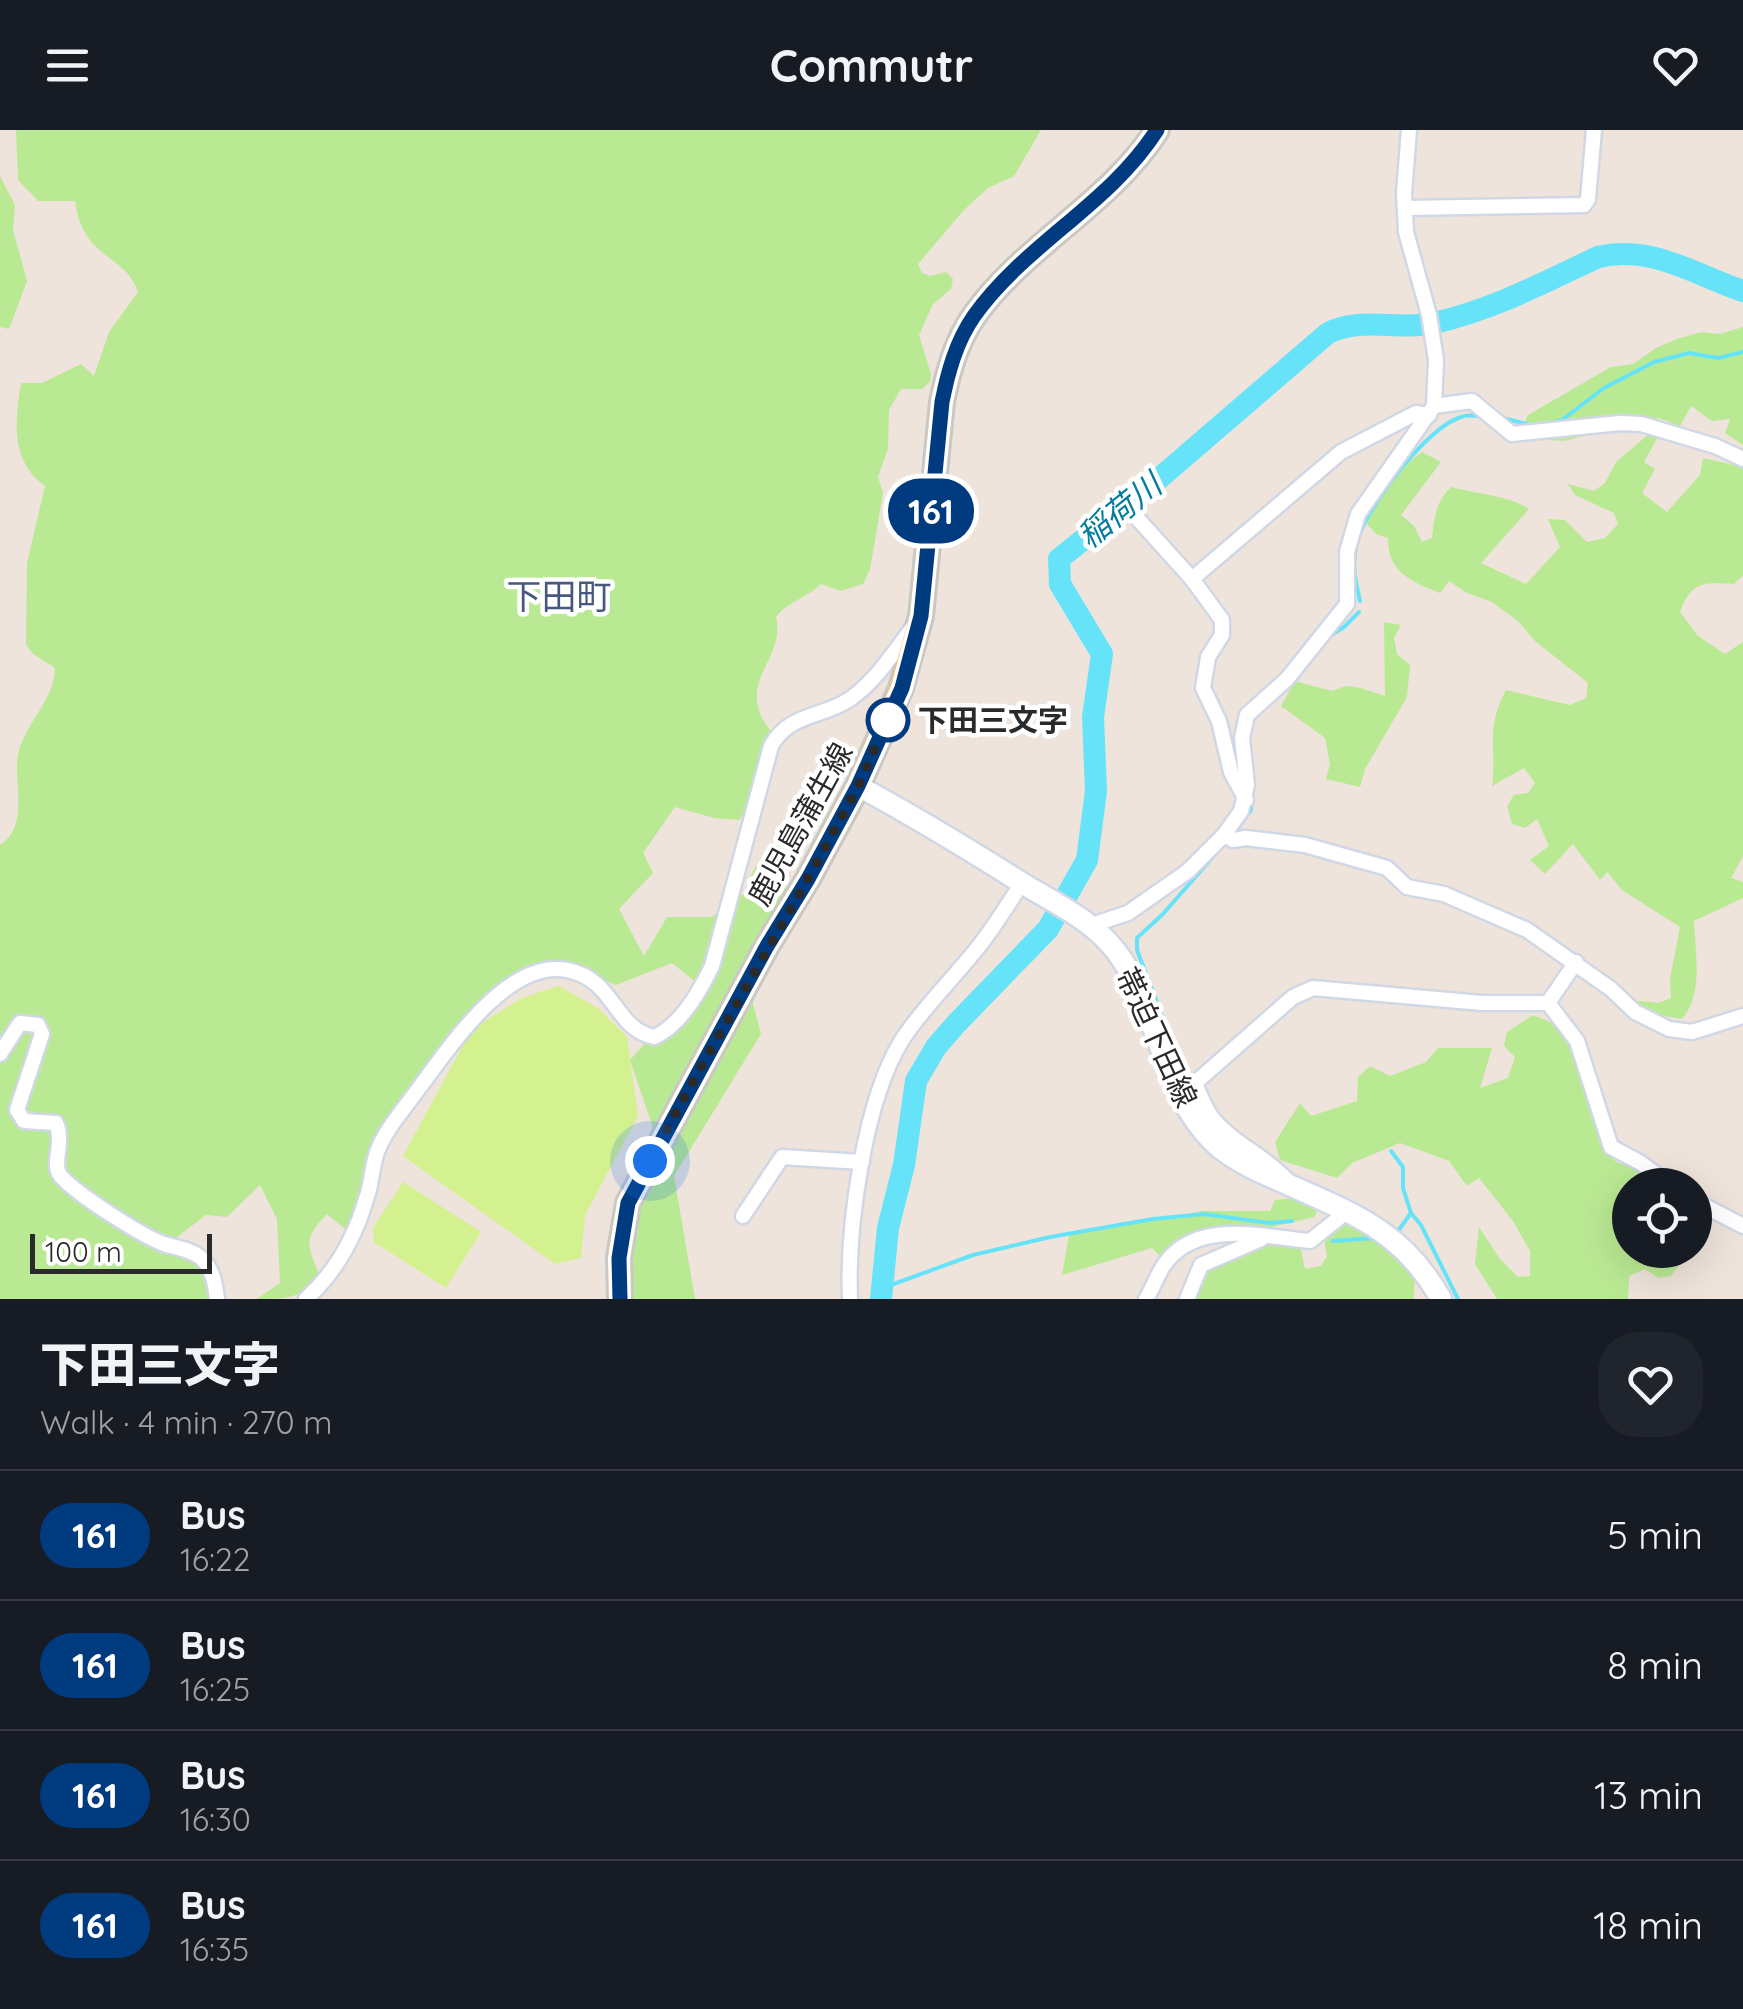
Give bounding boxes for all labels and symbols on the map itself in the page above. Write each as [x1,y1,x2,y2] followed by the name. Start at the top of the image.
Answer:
[1069,462,1171,556] water label: 稲荷川
[874,478,988,544] line badge: 161
[506,574,612,618] district label: 下田町
[867,699,909,741] marker: 下田三文字
[918,701,1068,739] place label: 下田三文字
[740,736,860,912] street label: 鹿児島蒲生線
[1108,961,1206,1113] street label: 帯迫下田線
[625,1136,675,1186] your location
[30,1229,212,1274] scale bar

